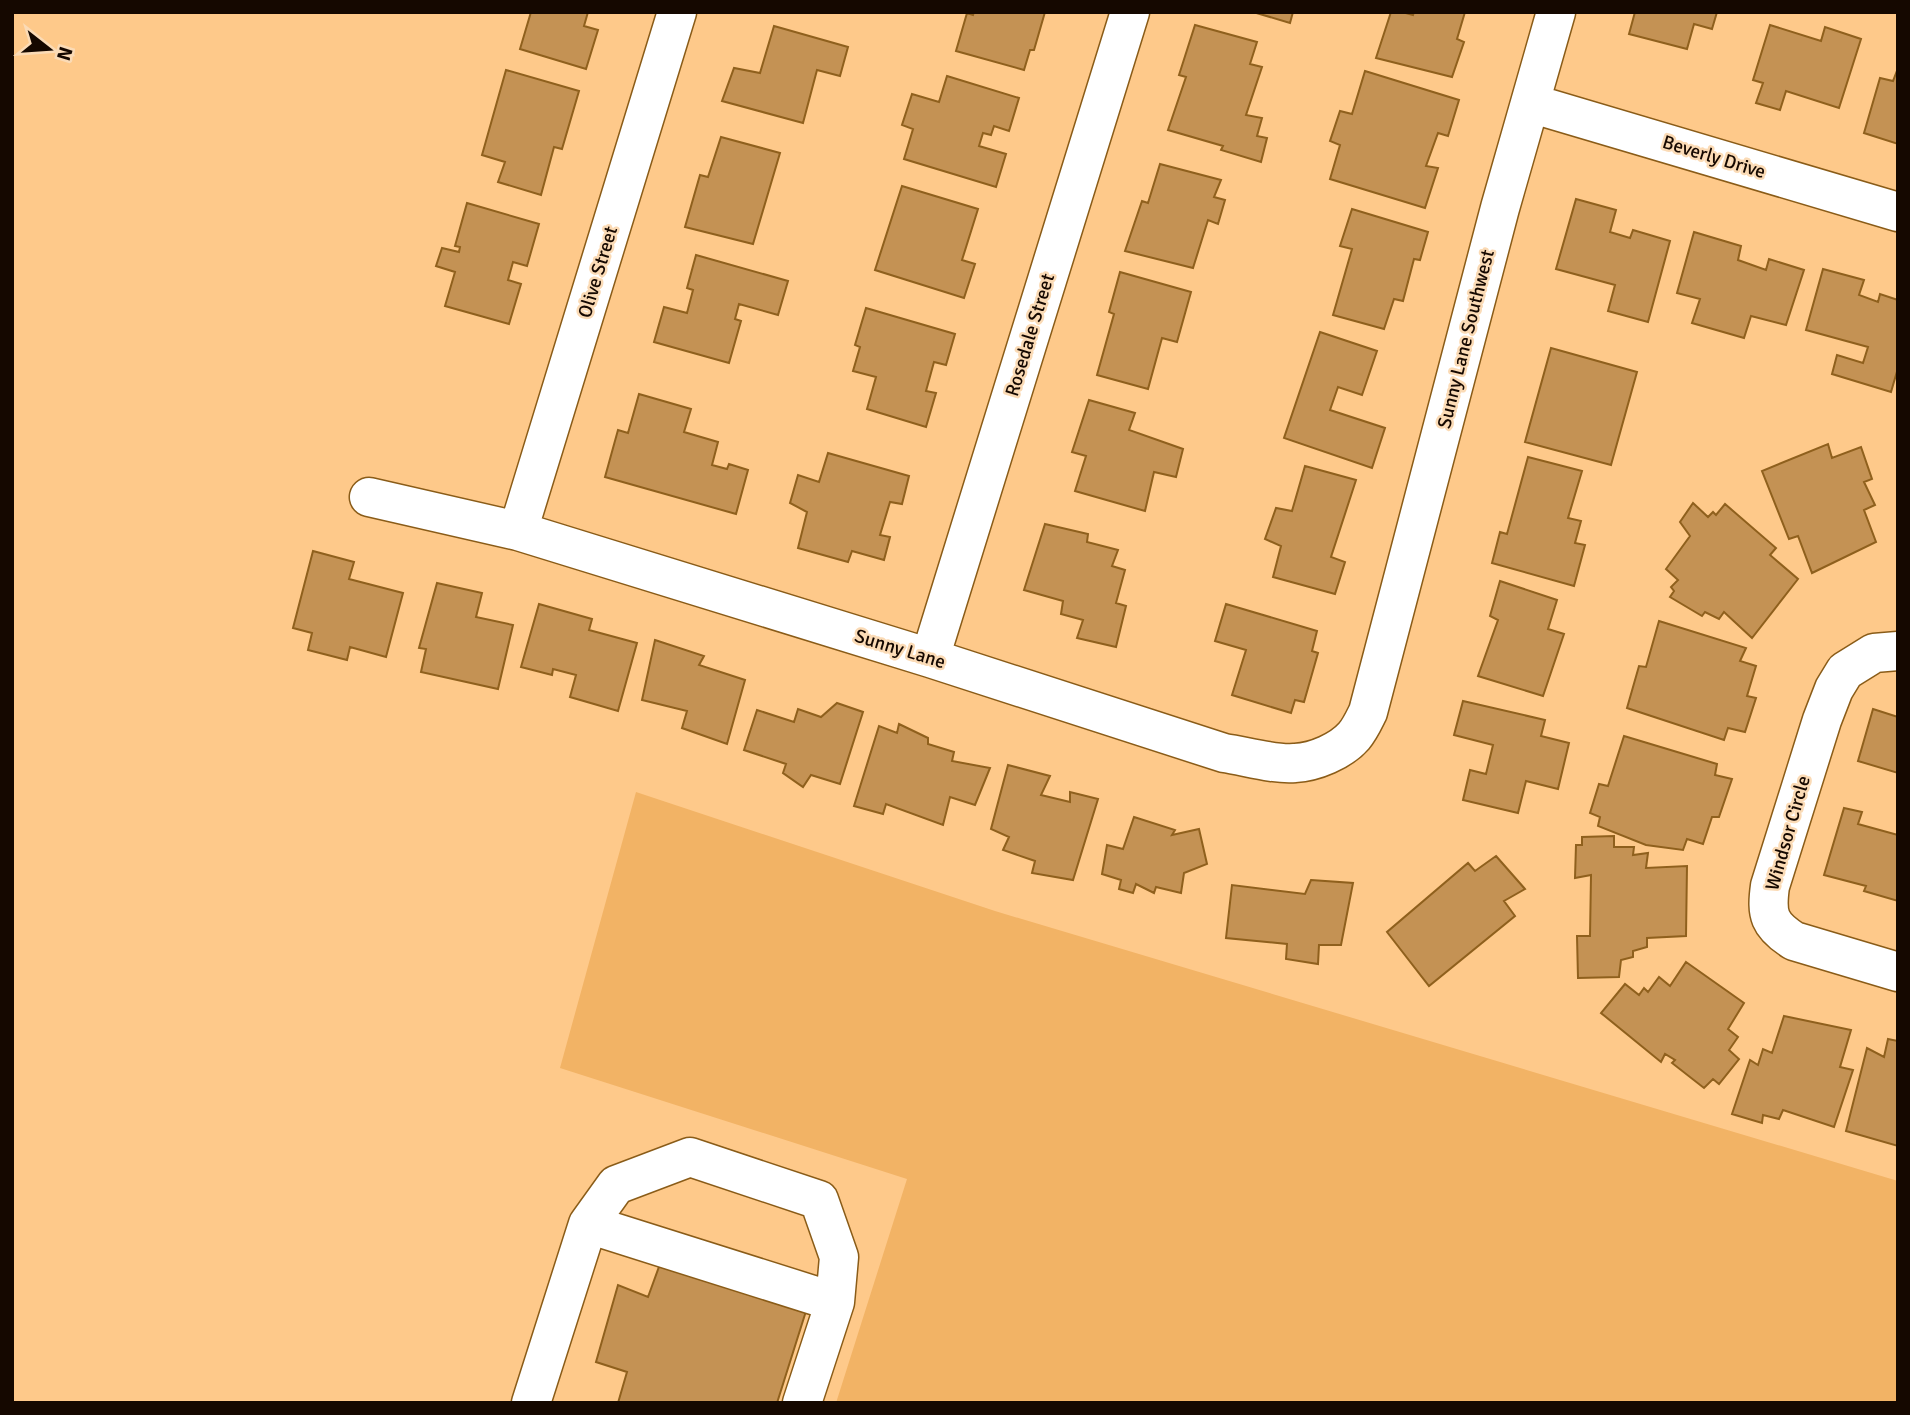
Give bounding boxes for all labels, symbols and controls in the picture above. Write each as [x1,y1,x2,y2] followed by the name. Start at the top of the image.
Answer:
[14,14,84,84] north arrow
[51,44,78,64] text: N
[1660,130,1768,184] street label: Beverly Drive
[573,223,623,321] street label: Olive Street
[1432,247,1500,431] street label: Sunny Lane Southwest
[1000,270,1060,399] street label: Rosedale Street
[852,624,948,674] street label: Sunny Lane
[1760,773,1816,893] street label: Windsor Circle

